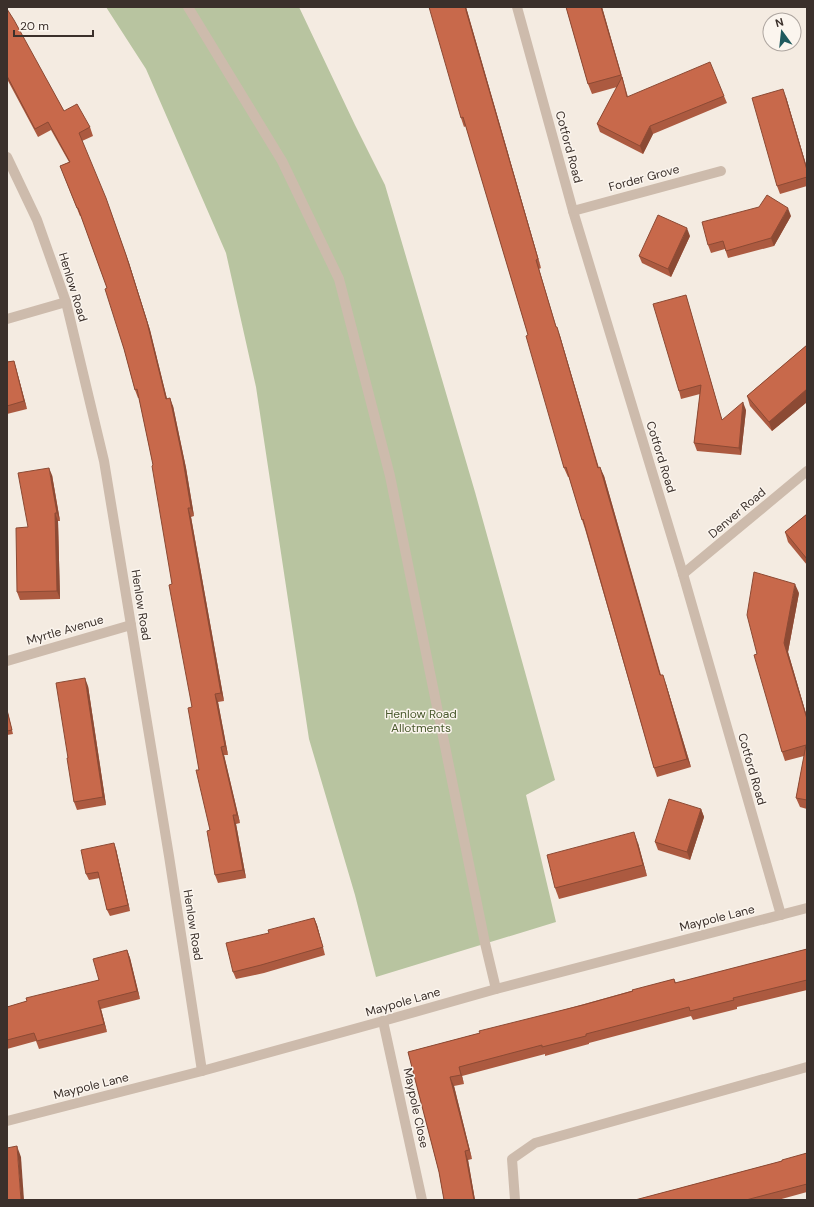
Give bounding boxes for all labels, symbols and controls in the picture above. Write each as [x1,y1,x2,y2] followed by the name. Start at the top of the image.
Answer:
[14,12,93,38] scale bar
[762,12,802,52] north arrow
[774,15,785,30] text: N
[20,18,49,34] text: 20 m
[552,109,586,185] street label: Cotford Road
[607,161,681,195] street label: Forder Grove
[55,250,91,324] street label: Henlow Road
[643,419,679,495] street label: Cotford Road
[705,484,769,542] street label: Denver Road
[127,568,155,642] street label: Henlow Road
[25,611,106,649] street label: Myrtle Avenue
[385,706,457,736] park label: Henlow Road Allotments
[734,731,770,807] street label: Cotford Road
[179,888,207,962] street label: Henlow Road
[678,901,756,935] street label: Maypole Lane
[364,984,442,1020] street label: Maypole Lane
[400,1066,432,1150] street label: Maypole Close
[52,1069,130,1103] street label: Maypole Lane

